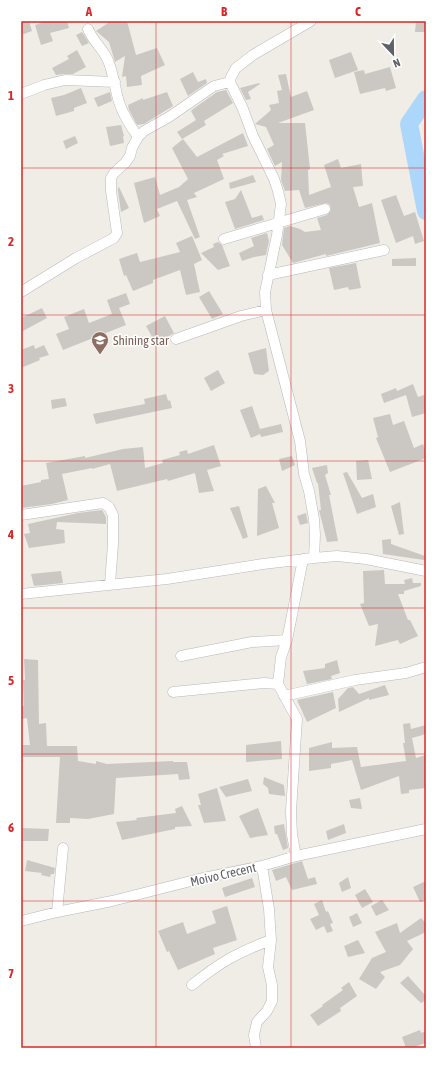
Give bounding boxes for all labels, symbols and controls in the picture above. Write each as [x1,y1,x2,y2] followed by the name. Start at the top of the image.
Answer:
[85,4,93,19] text: A
[221,4,228,19] text: B
[355,4,361,19] text: C
[373,34,413,74] north arrow
[391,56,402,70] text: N
[8,88,14,103] text: 1
[8,234,14,249] text: 2
[90,330,110,355] school or university icon: Shining star
[113,333,169,348] place label: Shining star
[8,381,14,396] text: 3
[7,527,14,542] text: 4
[8,673,14,688] text: 5
[8,820,14,835] text: 6
[189,860,258,889] street label: Moivo Crecent
[8,966,14,981] text: 7

